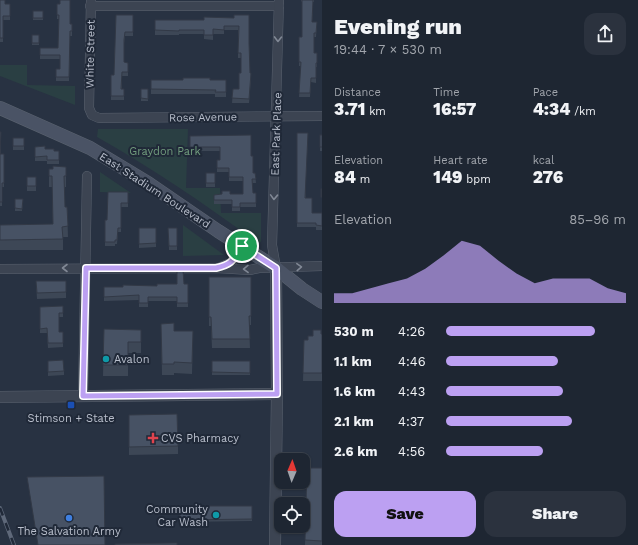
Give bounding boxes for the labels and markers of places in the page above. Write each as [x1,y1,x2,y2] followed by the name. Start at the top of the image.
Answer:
[225,229,259,263] pin
[114,353,149,366] place label: Avalon
[101,354,111,364] marker: Avalon
[66,400,76,410] marker: Stimson + State
[27,412,115,425] place label: Stimson + State
[161,432,239,445] place label: CVS Pharmacy
[148,433,158,443] marker: CVS Pharmacy
[146,503,208,529] place label: Community Car Wash
[211,510,221,520] marker: Community Car Wash
[64,513,74,523] marker: The Salvation Army
[17,525,121,538] place label: The Salvation Army

